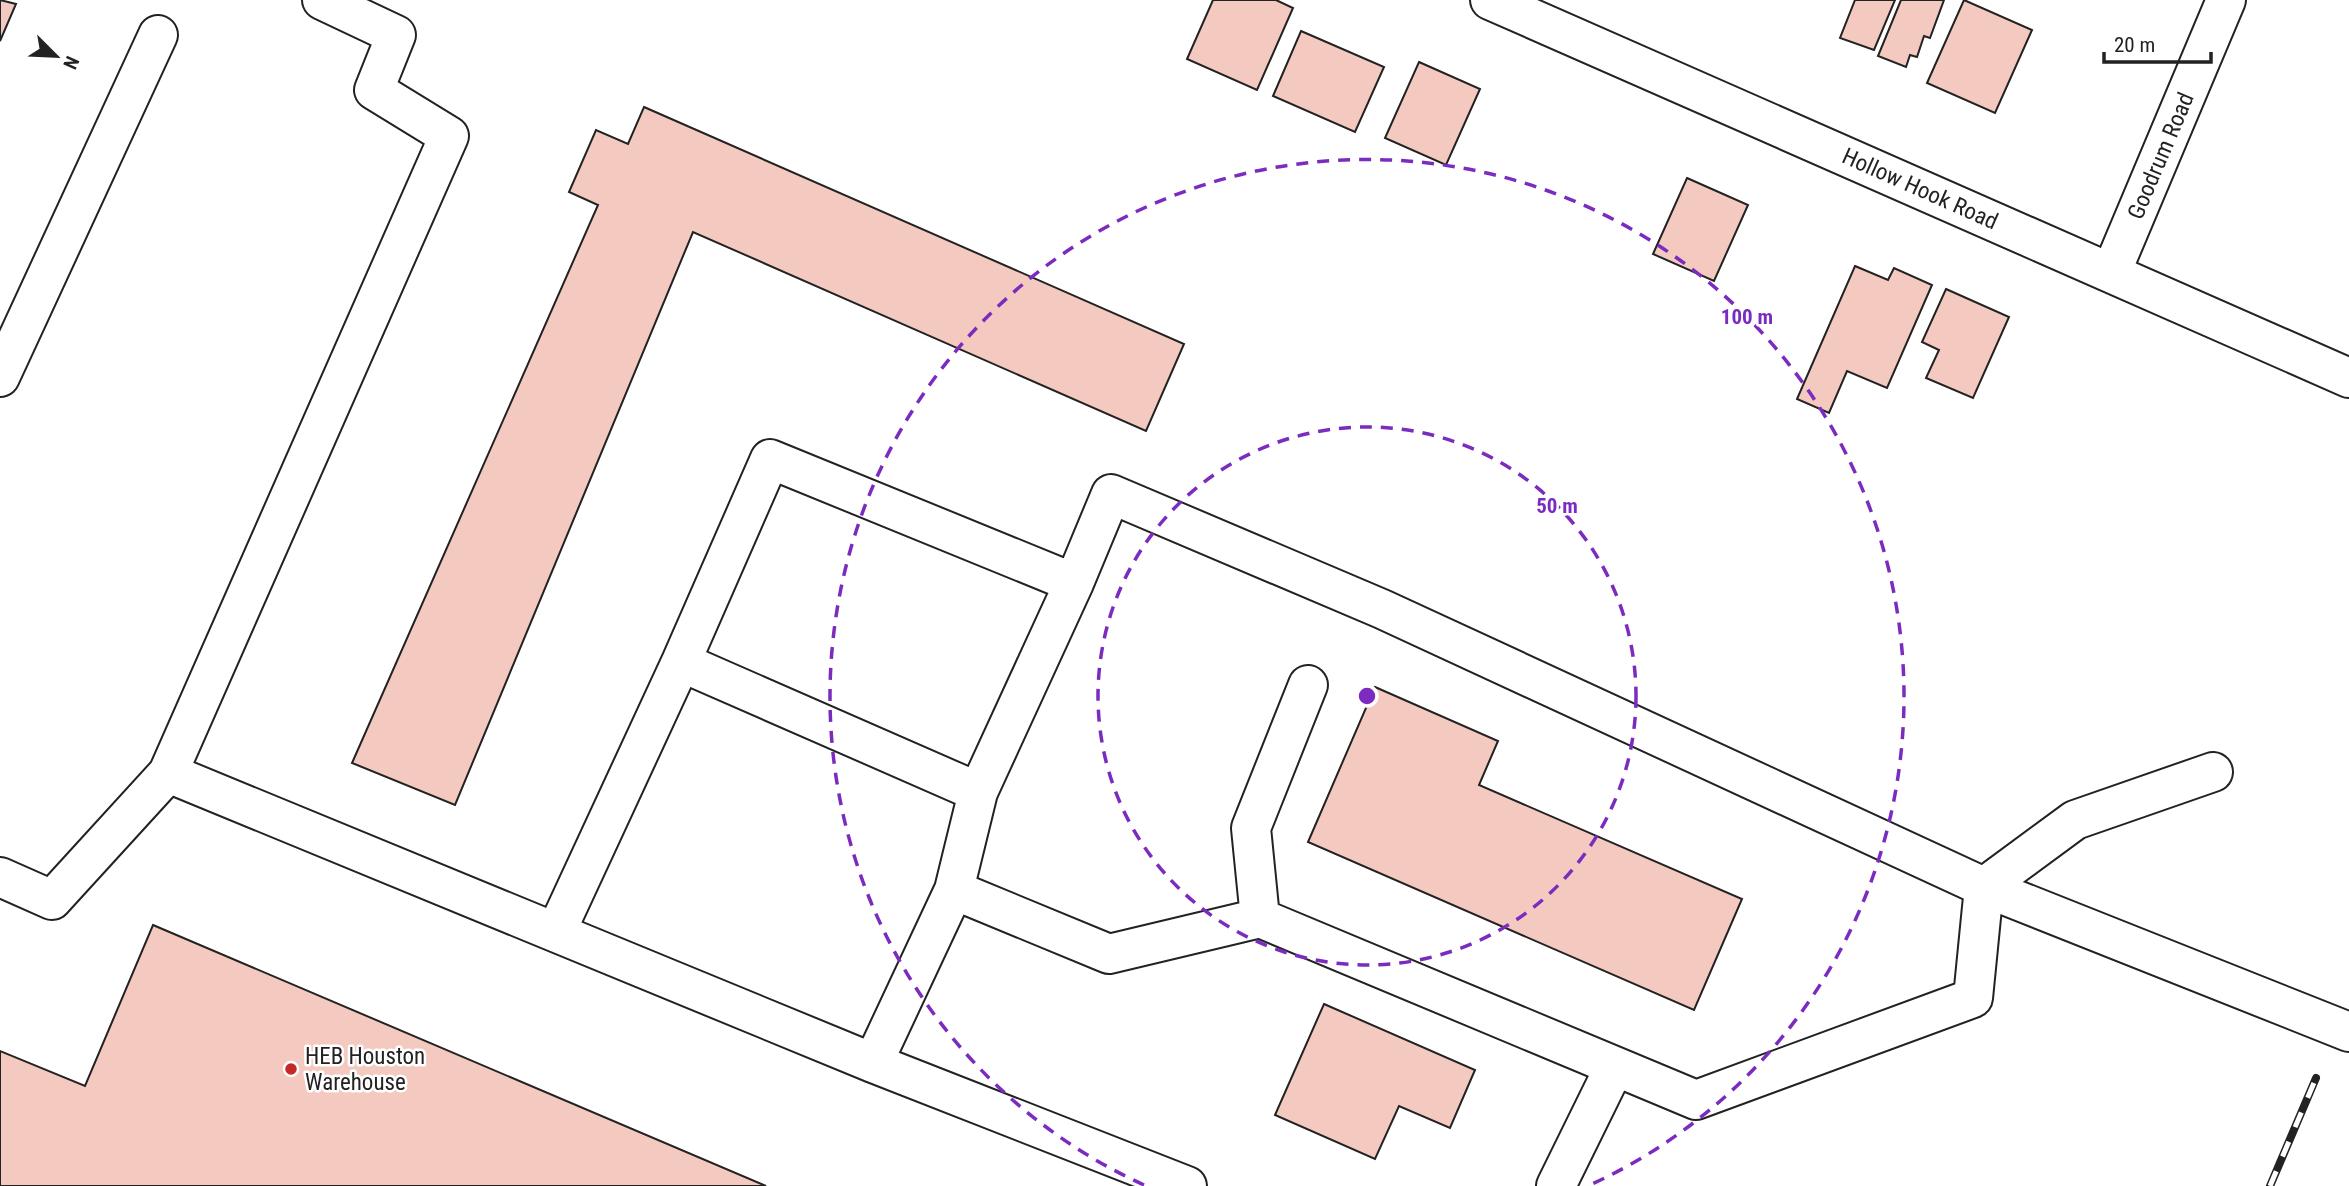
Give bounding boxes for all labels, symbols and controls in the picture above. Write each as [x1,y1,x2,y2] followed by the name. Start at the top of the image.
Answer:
[21,21,91,91] north arrow
[2104,21,2211,65] scale bar
[2114,33,2155,57] text: 20 m
[58,53,84,73] text: N
[2122,89,2200,223] street label: Goodrum Road
[1838,143,2002,235] street label: Hollow Hook Road
[1721,305,1773,329] text: 100 m
[1536,494,1578,518] text: 50 m
[1355,684,1379,708] centre of rings
[305,1043,425,1096] place label: HEB Houston Warehouse
[283,1061,299,1077] marker: HEB Houston Warehouse

